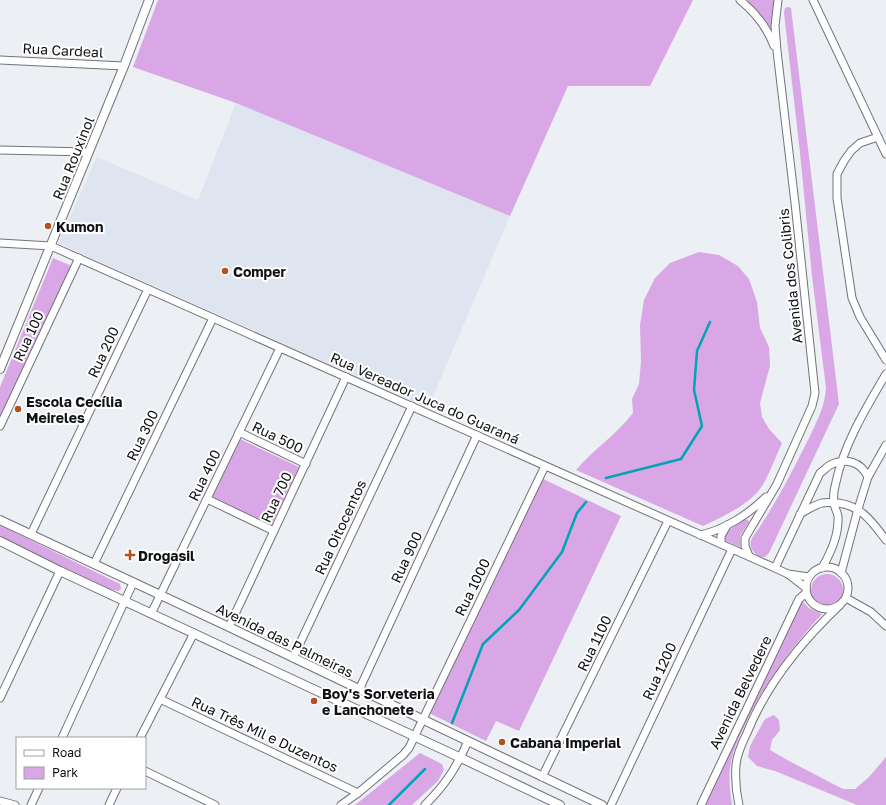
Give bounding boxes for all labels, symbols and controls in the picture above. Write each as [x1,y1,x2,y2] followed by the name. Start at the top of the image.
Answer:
[22,39,104,61] street label: Rua Cardeal
[49,114,97,202] street label: Rua Rouxinol
[774,208,806,344] street label: Avenida dos Colibris
[56,218,103,235] place label: Kumon
[43,221,53,231] marker: Kumon
[233,263,286,280] place label: Comper
[220,266,230,276] marker: Comper
[9,308,47,364] street label: Rua 100
[84,324,122,380] street label: Rua 200
[328,349,522,447] street label: Rua Vereador Juca do Guaraná
[26,393,122,426] place label: Escola Cecília Meireles
[13,404,23,414] marker: Escola Cecília Meireles
[122,407,162,463] street label: Rua 300
[250,417,306,457] street label: Rua 500
[184,447,224,503] street label: Rua 400
[257,469,295,525] street label: Rua 700
[311,477,369,577] street label: Rua Oitocentos
[387,529,425,585] street label: Rua 900
[138,547,195,564] place label: Drogasil
[125,550,135,560] marker: Drogasil
[451,555,493,619] street label: Rua 1000
[214,599,356,681] street label: Avenida das Palmeiras
[573,612,615,674] street label: Rua 1100
[705,632,775,752] street label: Avenida Belvedere
[638,640,680,702] street label: Rua 1200
[322,685,435,718] place label: Boy's Sorveteria e Lanchonete
[189,693,341,775] street label: Rua Três Mil e Duzentos
[309,696,319,706] marker: Boy's Sorveteria e Lanchonete
[510,734,621,751] place label: Cabana Imperial
[16,737,146,789] legend
[497,737,507,747] marker: Cabana Imperial
[52,745,81,760] text: Road
[52,765,78,780] text: Park

